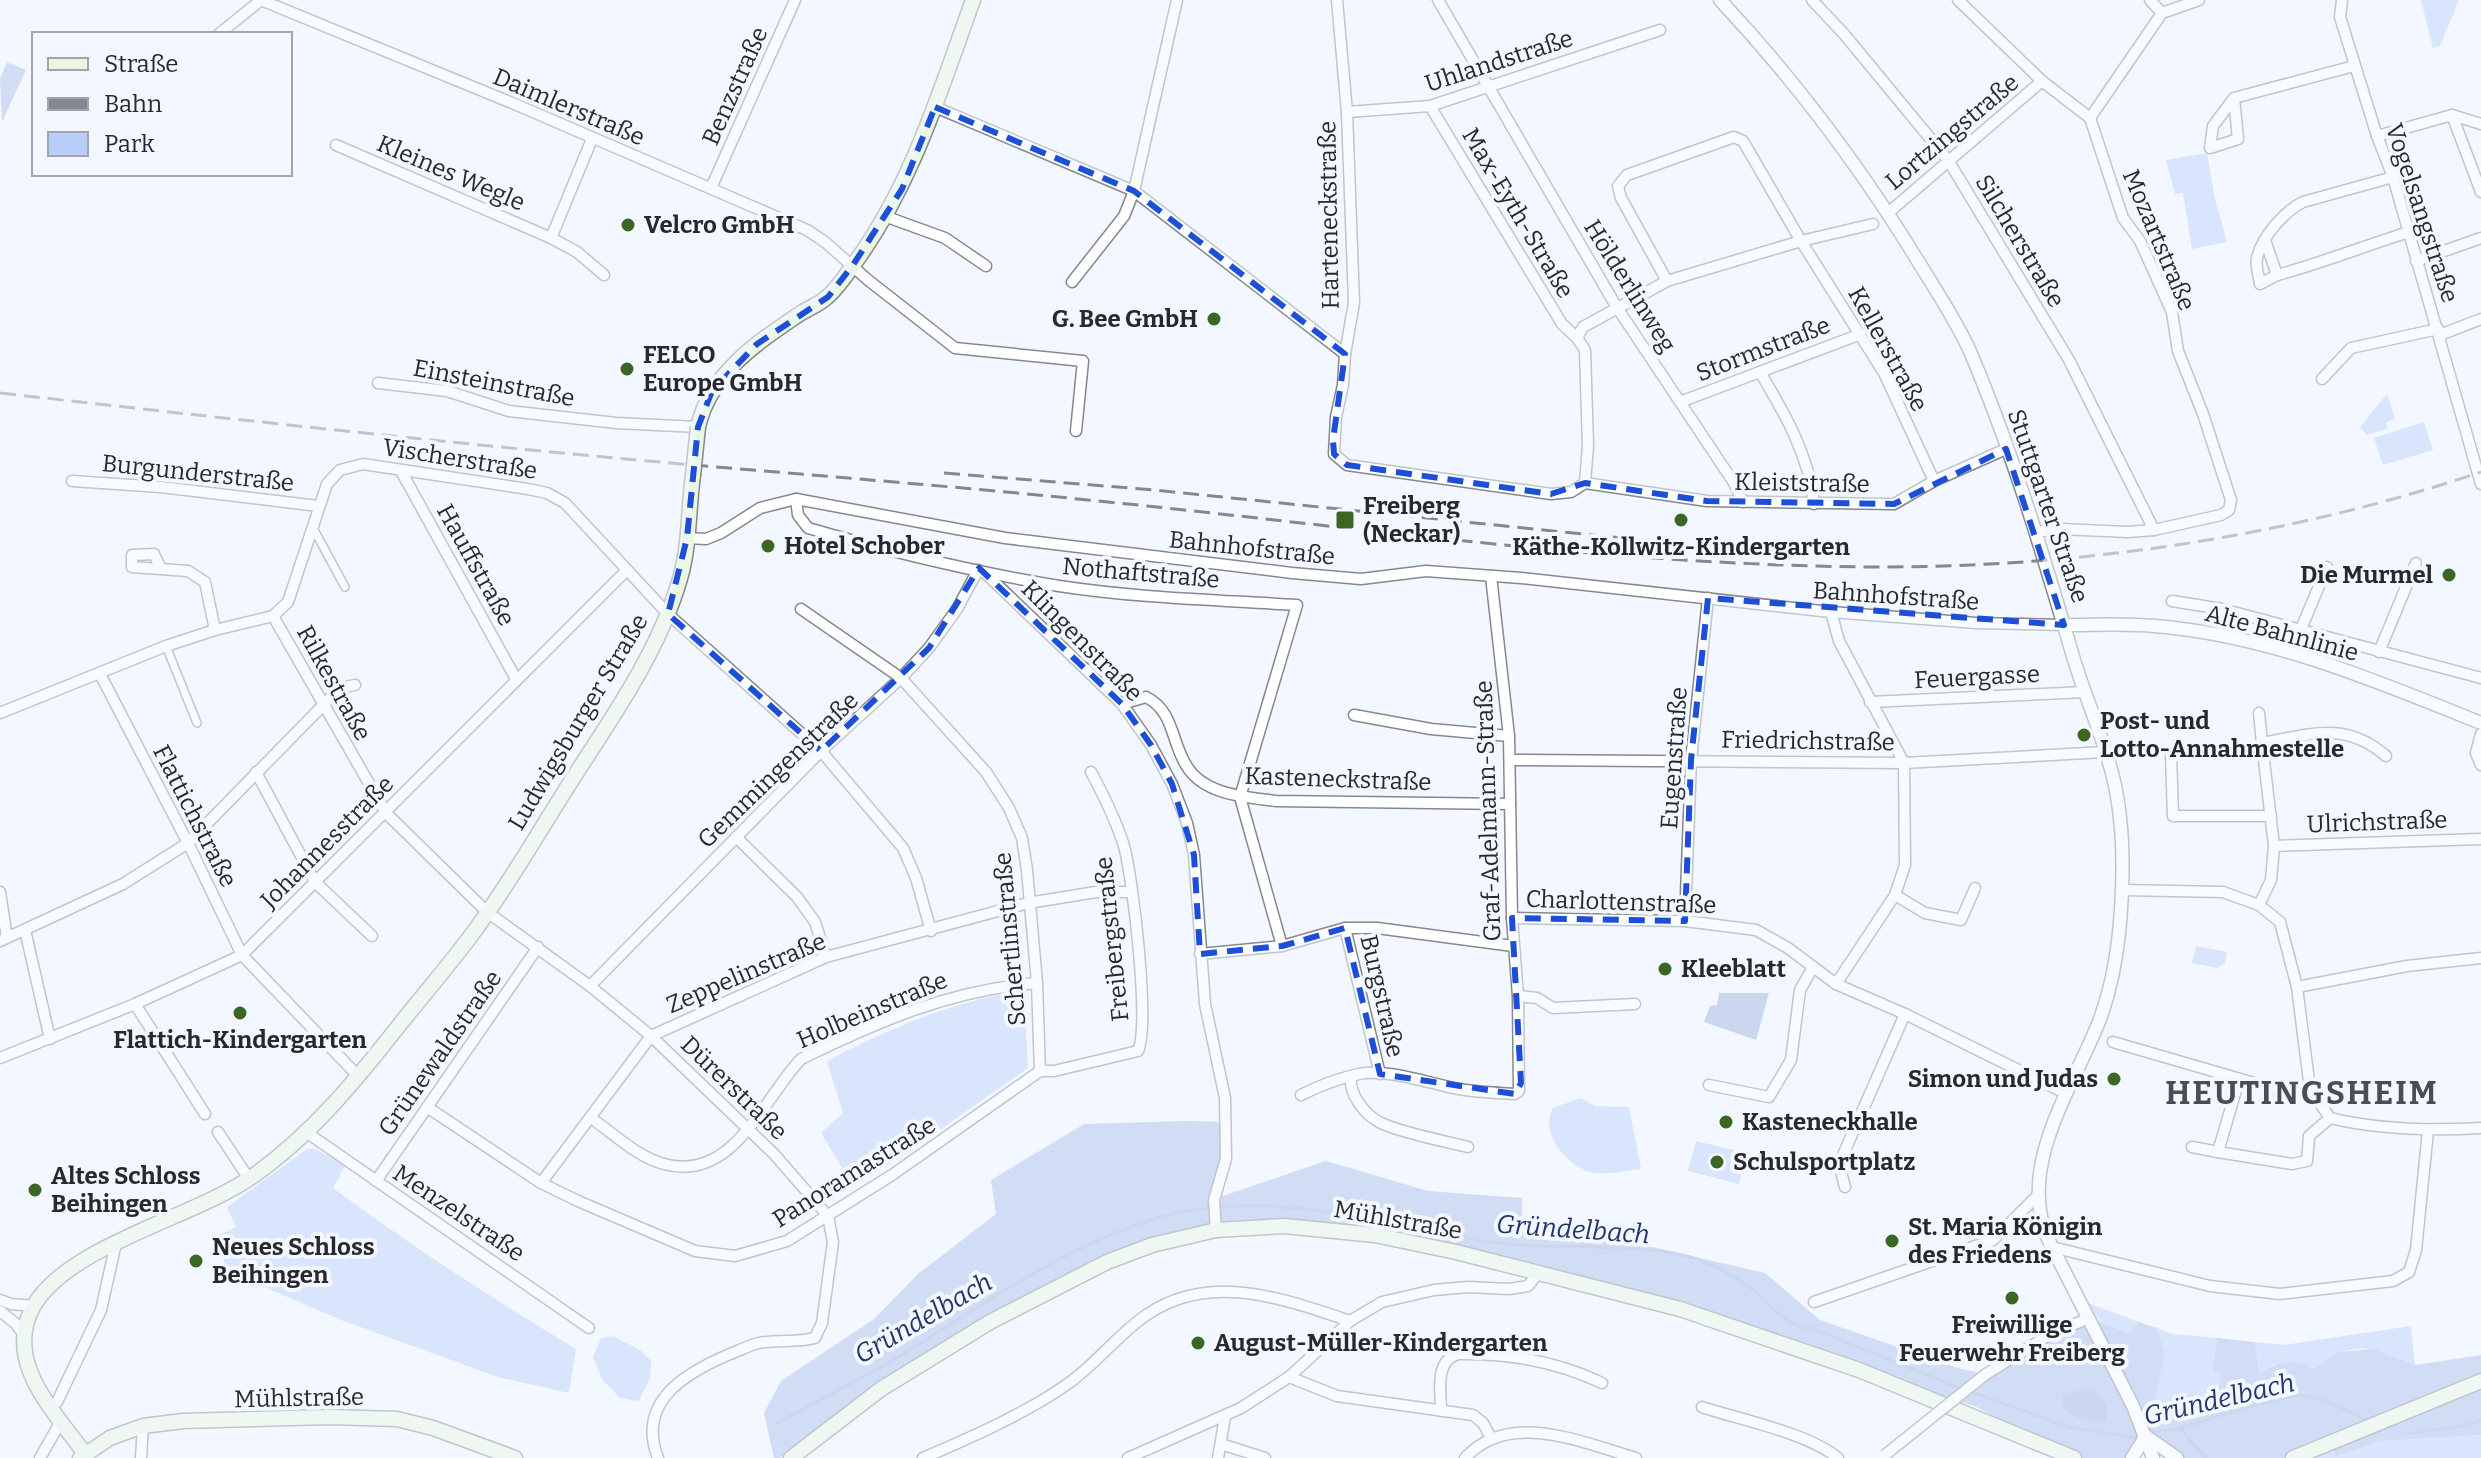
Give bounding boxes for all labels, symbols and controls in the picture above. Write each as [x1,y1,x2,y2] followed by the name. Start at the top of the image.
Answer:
[696,23,774,149] street label: Benzstraße
[1422,24,1576,98] street label: Uhlandstraße
[32,32,292,176] legend
[104,50,178,78] text: Straße
[489,62,649,152] street label: Daimlerstraße
[1880,68,2024,196] street label: Lortzingstraße
[104,90,162,118] text: Bahn
[1313,120,1345,310] street label: Harteneckstraße
[2380,120,2464,306] street label: Vogelsangstraße
[1456,123,1580,303] street label: Max-Eyth-Straße
[373,129,529,217] street label: Kleines Wegle
[104,130,155,158] text: Park
[2117,165,2201,315] street label: Mozartstraße
[1969,170,2071,312] street label: Silcherstraße
[644,211,794,239] place label: Velcro GmbH
[1578,215,1682,357] street label: Hölderlinweg
[619,216,637,234] marker: Velcro GmbH
[1842,282,1934,416] street label: Kellerstraße
[1052,305,1198,333] place label: G. Bee GmbH
[1205,310,1223,328] marker: G. Bee GmbH
[1692,311,1834,387] street label: Stormstraße
[643,341,802,397] place label: FELCO Europe GmbH
[411,354,577,412] street label: Einsteinstraße
[618,360,636,378] marker: FELCO Europe GmbH
[2002,406,2094,606] street label: Stuttgarter Straße
[381,433,539,485] street label: Vischerstraße
[101,449,295,497] street label: Burgunderstraße
[1734,468,1870,498] street label: Kleiststraße
[1363,492,1460,548] place label: Freiberg (Neckar)
[431,499,521,631] street label: Hauffstraße
[1334,509,1356,531] marker: Freiberg (Neckar)
[1672,511,1690,529] marker: Käthe-Kollwitz-Kindergarten
[1168,525,1336,571] street label: Bahnhofstraße
[784,532,945,560] place label: Hotel Schober
[1512,533,1850,561] place label: Käthe-Kollwitz-Kindergarten
[759,537,777,555] marker: Hotel Schober
[1061,552,1221,594] street label: Nothaftstraße
[2300,561,2434,589] place label: Die Murmel
[2440,566,2458,584] marker: Die Murmel
[1016,575,1148,707] street label: Klingenstraße
[1812,576,1980,616] street label: Bahnhofstraße
[2202,599,2362,667] street label: Alte Bahnlinie
[502,609,654,835] street label: Ludwigsburger Straße
[291,621,377,745] street label: Rilkestraße
[1913,660,2041,694] street label: Feuergasse
[1469,680,1507,942] street label: Graf-Adelmann-Straße
[692,686,864,854] street label: Gemmingenstraße
[1655,686,1693,830] street label: Eugenstraße
[2100,707,2344,763] place label: Post- und Lotto-Annahmestelle
[1721,725,1895,757] street label: Friedrichstraße
[2075,726,2093,744] marker: Post- und Lotto-Annahmestelle
[147,740,243,892] street label: Flattichstraße
[1244,762,1432,796] street label: Kasteneckstraße
[254,770,399,915] street label: Johannesstraße
[2306,806,2448,838] street label: Ulrichstraße
[988,851,1032,1027] street label: Schertlinstraße
[1089,855,1135,1023] street label: Freibergstraße
[1525,885,1717,919] street label: Charlottenstraße
[662,927,830,1019] street label: Zeppelinstraße
[1354,932,1410,1060] street label: Burgstraße
[1681,955,1786,983] place label: Kleeblatt
[1656,960,1674,978] marker: Kleeblatt
[372,965,508,1141] street label: Grünewaldstraße
[793,966,951,1054] street label: Holbeinstraße
[231,1004,249,1022] marker: Flattich-Kindergarten
[113,1026,367,1054] place label: Flattich-Kindergarten
[675,1030,793,1146] street label: Dürerstraße
[1908,1065,2098,1093] place label: Simon und Judas
[2105,1070,2123,1088] marker: Simon und Judas
[2165,1074,2439,1112] district label: HEUTINGSHEIM
[1742,1108,1918,1136] place label: Kasteneckhalle
[768,1111,940,1233] street label: Panoramastraße
[1717,1113,1735,1131] marker: Kasteneckhalle
[1733,1148,1915,1176] place label: Schulsportplatz
[1708,1153,1726,1171] marker: Schulsportplatz
[388,1159,530,1267] street label: Menzelstraße
[51,1162,201,1218] place label: Altes Schloss Beihingen
[26,1181,44,1199] marker: Altes Schloss Beihingen
[1332,1195,1464,1245] street label: Mühlstraße
[1495,1209,1651,1250] water label: Gründelbach
[1908,1213,2103,1269] place label: St. Maria Königin des Friedens
[1883,1232,1901,1250] marker: St. Maria Königin des Friedens
[212,1233,375,1289] place label: Neues Schloss Beihingen
[187,1252,205,1270] marker: Neues Schloss Beihingen
[849,1267,998,1370] water label: Gründelbach
[2003,1289,2021,1307] marker: Freiwillige Feuerwehr Freiberg
[1899,1311,2125,1367] place label: Freiwillige Feuerwehr Freiberg
[1214,1329,1548,1357] place label: August-Müller-Kindergarten
[1189,1334,1207,1352] marker: August-Müller-Kindergarten
[2141,1367,2298,1432] water label: Gründelbach
[234,1383,364,1413] street label: Mühlstraße

